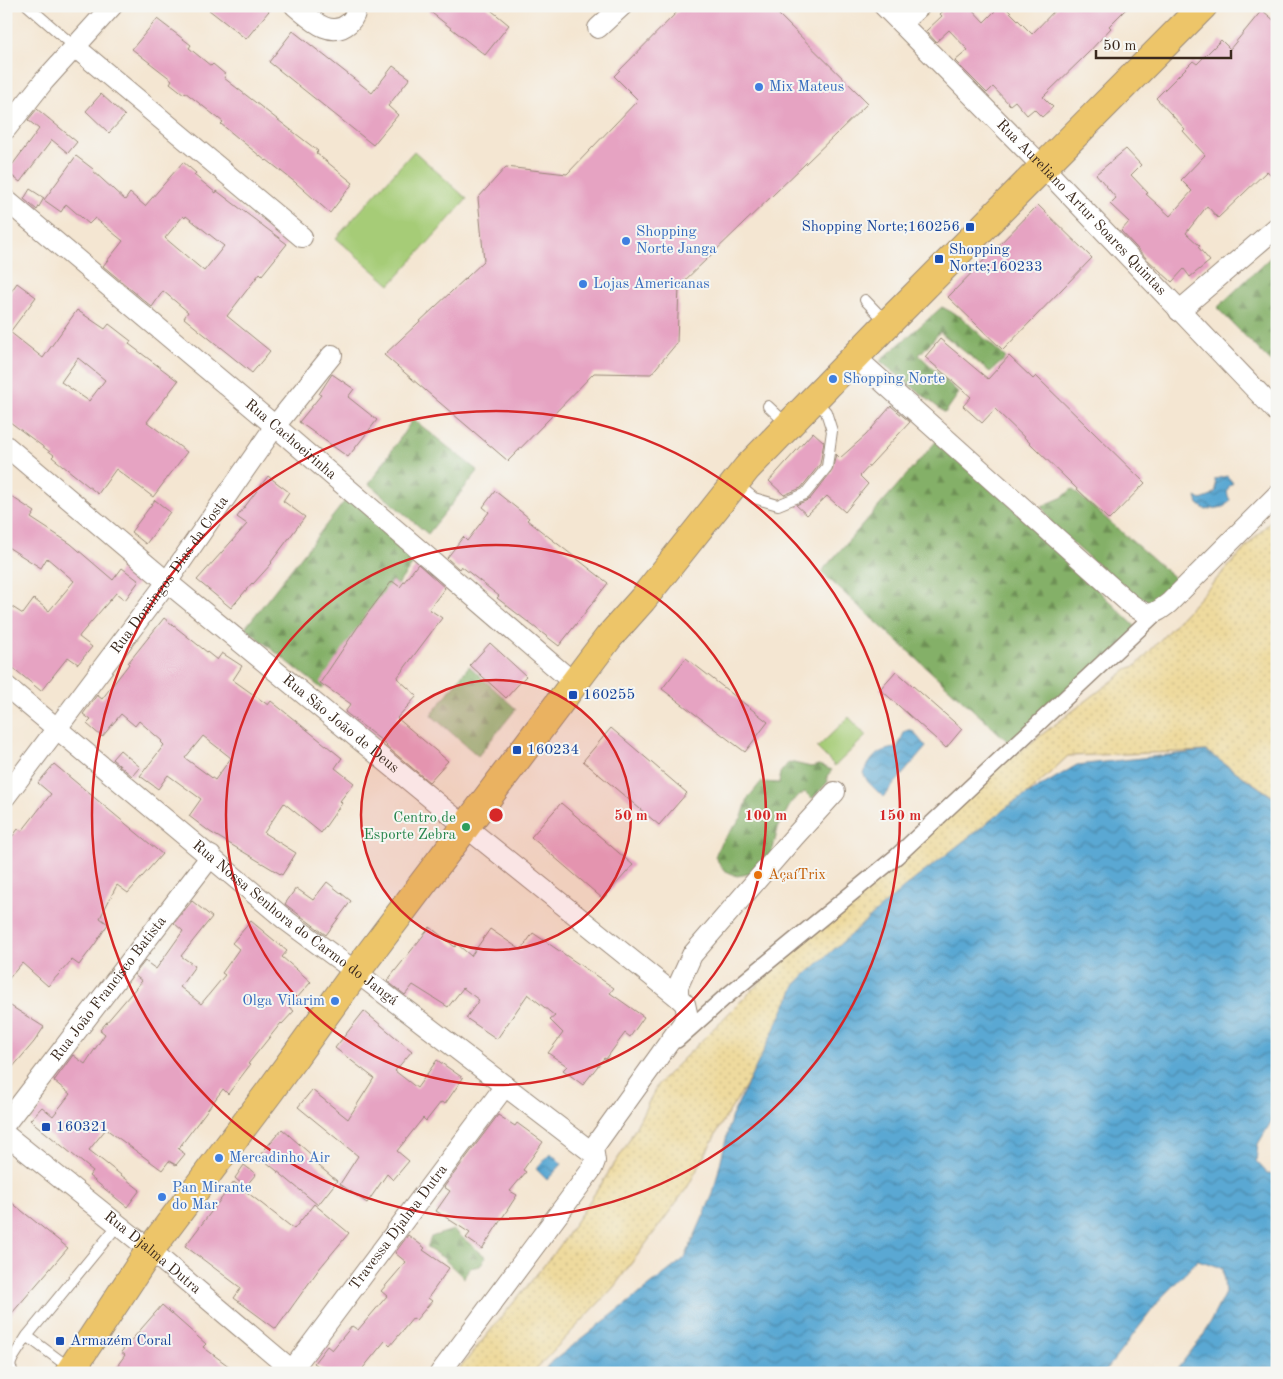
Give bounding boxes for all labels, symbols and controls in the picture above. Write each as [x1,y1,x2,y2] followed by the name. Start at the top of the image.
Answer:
[1096,28,1230,60] scale bar
[1103,39,1137,54] text: 50 m
[769,80,844,95] place label: Mix Mateus
[753,81,765,93] marker: Mix Mateus
[993,117,1169,298] street label: Rua Aureliano Artur Soares Quintas
[801,220,960,235] place label: Shopping Norte;160256
[964,221,976,233] marker: Shopping Norte;160256
[636,225,717,257] place label: Shopping Norte Janga
[620,235,632,247] marker: Shopping Norte Janga
[949,243,1043,275] place label: Shopping Norte;160233
[933,253,945,265] marker: Shopping Norte;160233
[593,277,710,292] place label: Lojas Americanas
[577,278,589,290] marker: Lojas Americanas
[843,372,945,387] place label: Shopping Norte
[827,373,839,385] marker: Shopping Norte
[242,397,340,483] street label: Rua Cachoeirinha
[108,493,232,657] street label: Rua Domingos Dias da Costa
[279,672,401,776] street label: Rua São João de Deus
[583,688,635,703] place label: 160255
[567,689,579,701] marker: 160255
[527,743,579,758] place label: 160234
[511,744,523,756] marker: 160234
[487,806,505,824] centre of rings
[614,809,648,824] text: 50 m
[745,809,787,824] text: 100 m
[879,809,921,824] text: 150 m
[364,811,457,843] place label: Centro de Esporte Zebra
[460,821,472,833] marker: Centro de Esporte Zebra
[189,838,401,1009] street label: Rua Nossa Senhora do Carmo do Jangá
[768,868,826,883] place label: AçaíTrix
[752,869,764,881] marker: AçaíTrix
[49,913,170,1064] street label: Rua João Francisco Batista
[242,994,325,1009] place label: Olga Vilarim
[329,995,341,1007] marker: Olga Vilarim
[56,1120,108,1135] place label: 160321
[40,1121,52,1133] marker: 160321
[229,1151,330,1166] place label: Mercadinho Air
[213,1152,225,1164] marker: Mercadinho Air
[347,1162,451,1293] street label: Travessa Djalma Dutra
[172,1181,252,1213] place label: Pan Mirante do Mar
[156,1191,168,1203] marker: Pan Mirante do Mar
[101,1209,204,1297] street label: Rua Djalma Dutra
[70,1334,172,1349] place label: Armazém Coral
[54,1335,66,1347] marker: Armazém Coral

